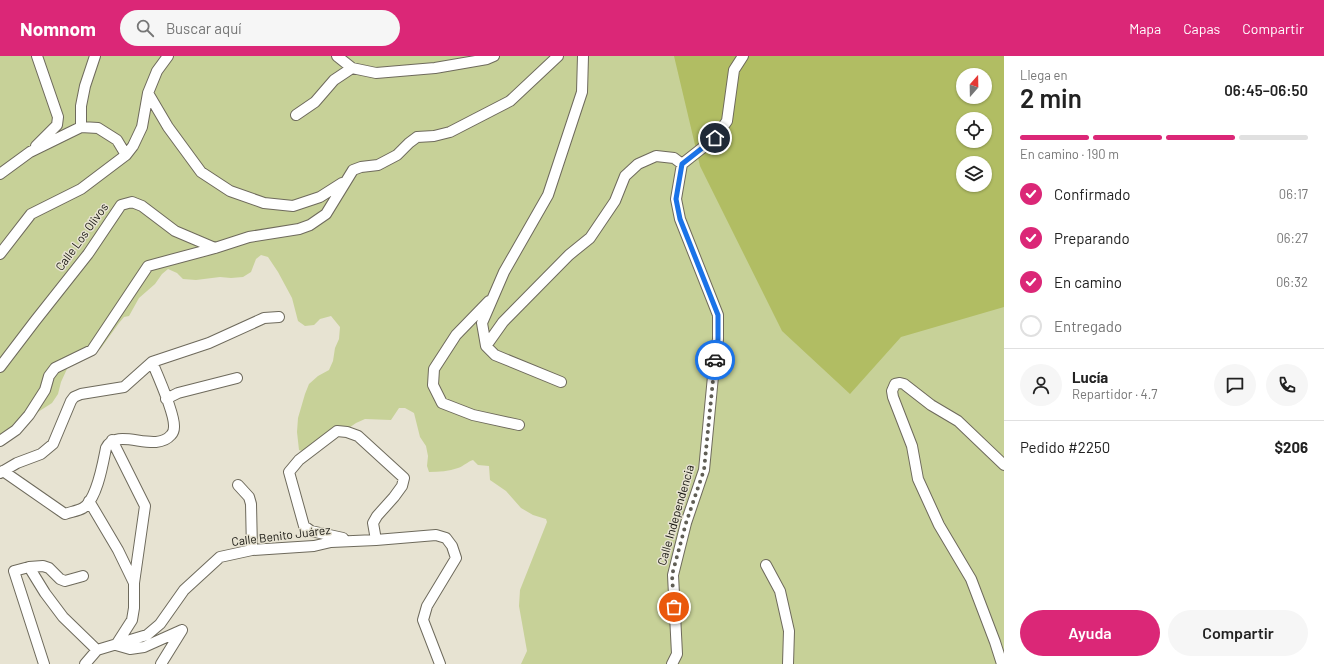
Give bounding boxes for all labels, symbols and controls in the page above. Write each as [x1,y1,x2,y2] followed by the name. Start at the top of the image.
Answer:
[120,10,400,46] search box
[20,17,96,40] text: Nomnom
[134,17,156,39] icon: search
[166,19,241,37] text: Buscar aquí
[1129,20,1161,37] text: Mapa
[1183,20,1220,37] text: Capas
[1242,20,1304,37] text: Compartir
[1020,67,1067,83] text: Llega en
[956,68,992,104] north arrow
[956,68,992,192] map controls
[1224,81,1308,99] text: 06:45–06:50
[1020,82,1082,113] text: 2 min
[956,112,992,148] button: locate
[698,121,732,155] pin
[704,127,726,149] icon: home
[1020,146,1119,162] text: En camino · 190 m
[956,156,992,192] button: layers
[1020,183,1042,205] icon: check
[1054,185,1130,203] text: Confirmado
[1279,186,1308,202] text: 06:17
[52,200,111,273] street label: Calle Los Olivos
[1020,227,1042,249] icon: check
[1054,229,1130,247] text: Preparando
[1276,230,1308,246] text: 06:27
[1020,271,1042,293] icon: check
[1054,273,1122,291] text: En camino
[1276,274,1308,290] text: 06:32
[1054,317,1122,335] text: Entregado
[695,340,735,380] courier
[704,349,726,371] icon: car
[1020,364,1062,406] button: person
[1214,364,1256,406] button: chat
[1266,364,1308,406] button: phone
[1072,368,1108,386] text: Lucía
[1072,386,1157,402] text: Repartidor · 4.7
[1020,438,1110,456] text: Pedido #2250
[1274,438,1308,456] text: $206
[654,463,696,567] street label: Calle Independencia
[231,522,331,548] street label: Calle Benito Juárez
[657,590,691,624] pin
[663,596,685,618] icon: bag
[1020,610,1160,656] button: Ayuda
[1168,610,1308,656] button: Compartir

